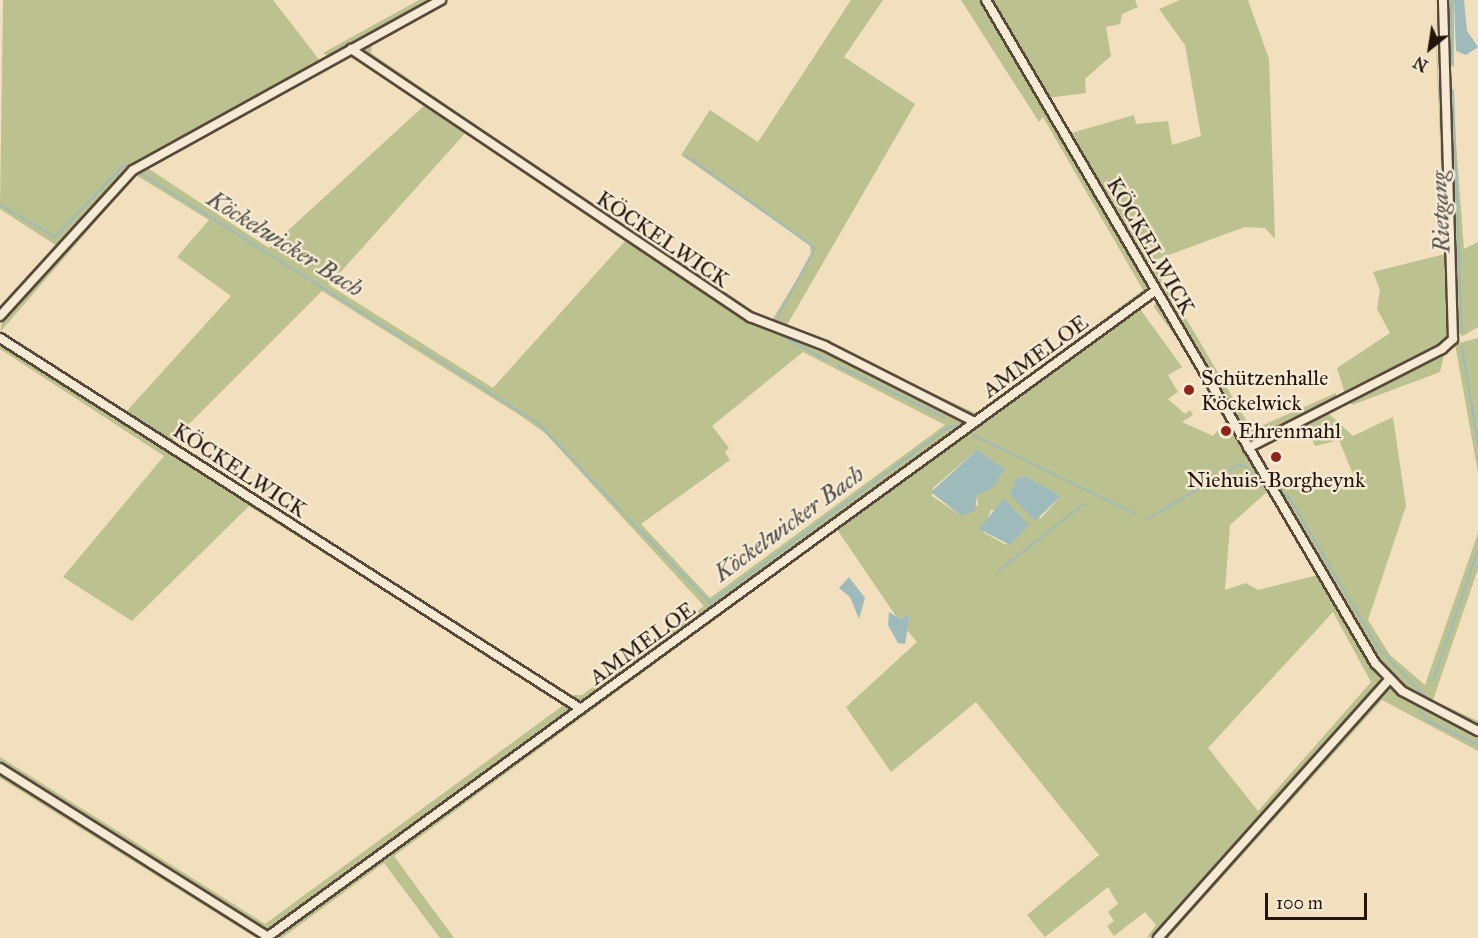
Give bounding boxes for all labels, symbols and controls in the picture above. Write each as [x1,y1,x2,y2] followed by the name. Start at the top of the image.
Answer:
[1400,18,1460,78] north arrow
[1410,52,1431,76] text: N
[1425,171,1457,253] water label: Rietgang
[1101,173,1201,319] street label: KÖCKELWICK
[202,184,368,304] water label: Köckelwicker Bach
[592,185,734,293] street label: KÖCKELWICK
[977,309,1093,403] street label: AMMELOE
[1201,364,1328,416] place label: Schützenhalle Köckelwick
[1182,383,1196,397] marker: Schützenhalle Köckelwick
[168,417,312,523] street label: KÖCKELWICK
[1238,418,1341,444] place label: Ehrenmahl
[1219,424,1233,438] marker: Ehrenmahl
[1269,450,1283,464] marker: Niehuis-Borgheynk
[708,460,870,588] water label: Köckelwicker Bach
[1187,467,1365,493] place label: Niehuis-Borgheynk
[584,596,700,690] street label: AMMELOE
[1268,881,1370,919] scale bar
[1276,892,1323,914] text: 100 m

